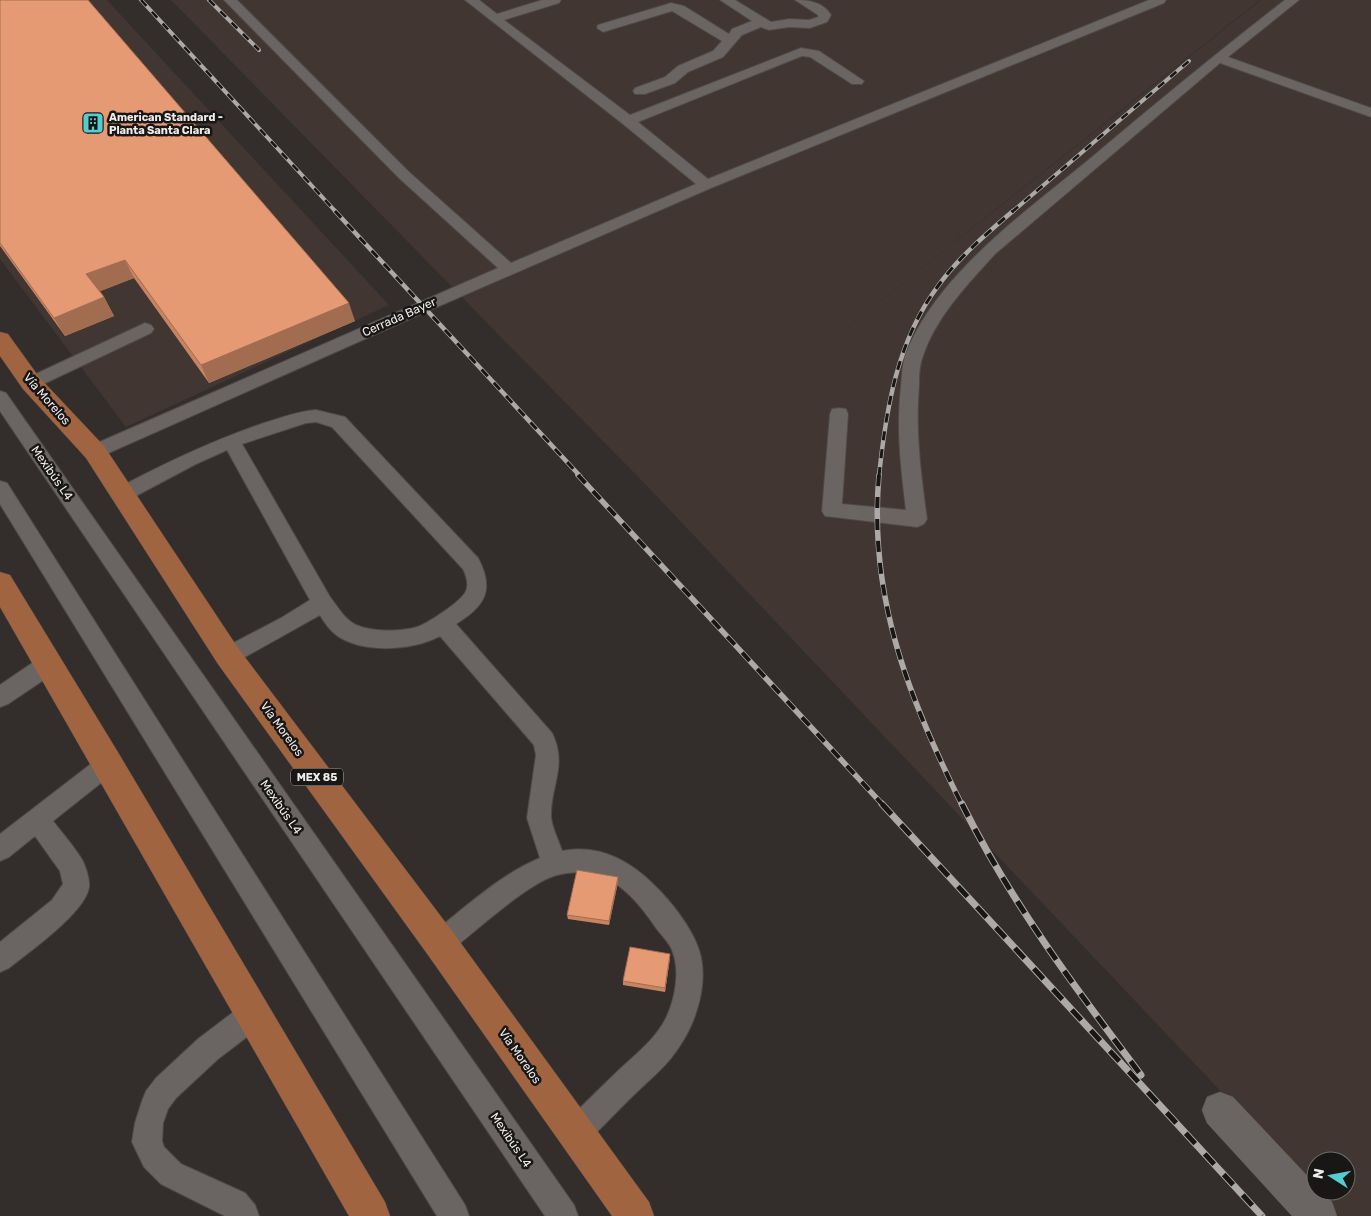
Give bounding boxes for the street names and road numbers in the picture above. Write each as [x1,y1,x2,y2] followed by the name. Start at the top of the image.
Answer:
[360,294,438,340] street label: Cerrada Bayer
[21,370,73,428] street label: Vía Morelos
[28,443,76,503] street label: Mexibús L4
[258,699,306,759] street label: Vía Morelos
[291,769,343,786] road number: MEX 85
[257,777,305,837] street label: Mexibús L4
[496,1026,544,1086] street label: Vía Morelos
[488,1110,535,1170] street label: Mexibús L4

